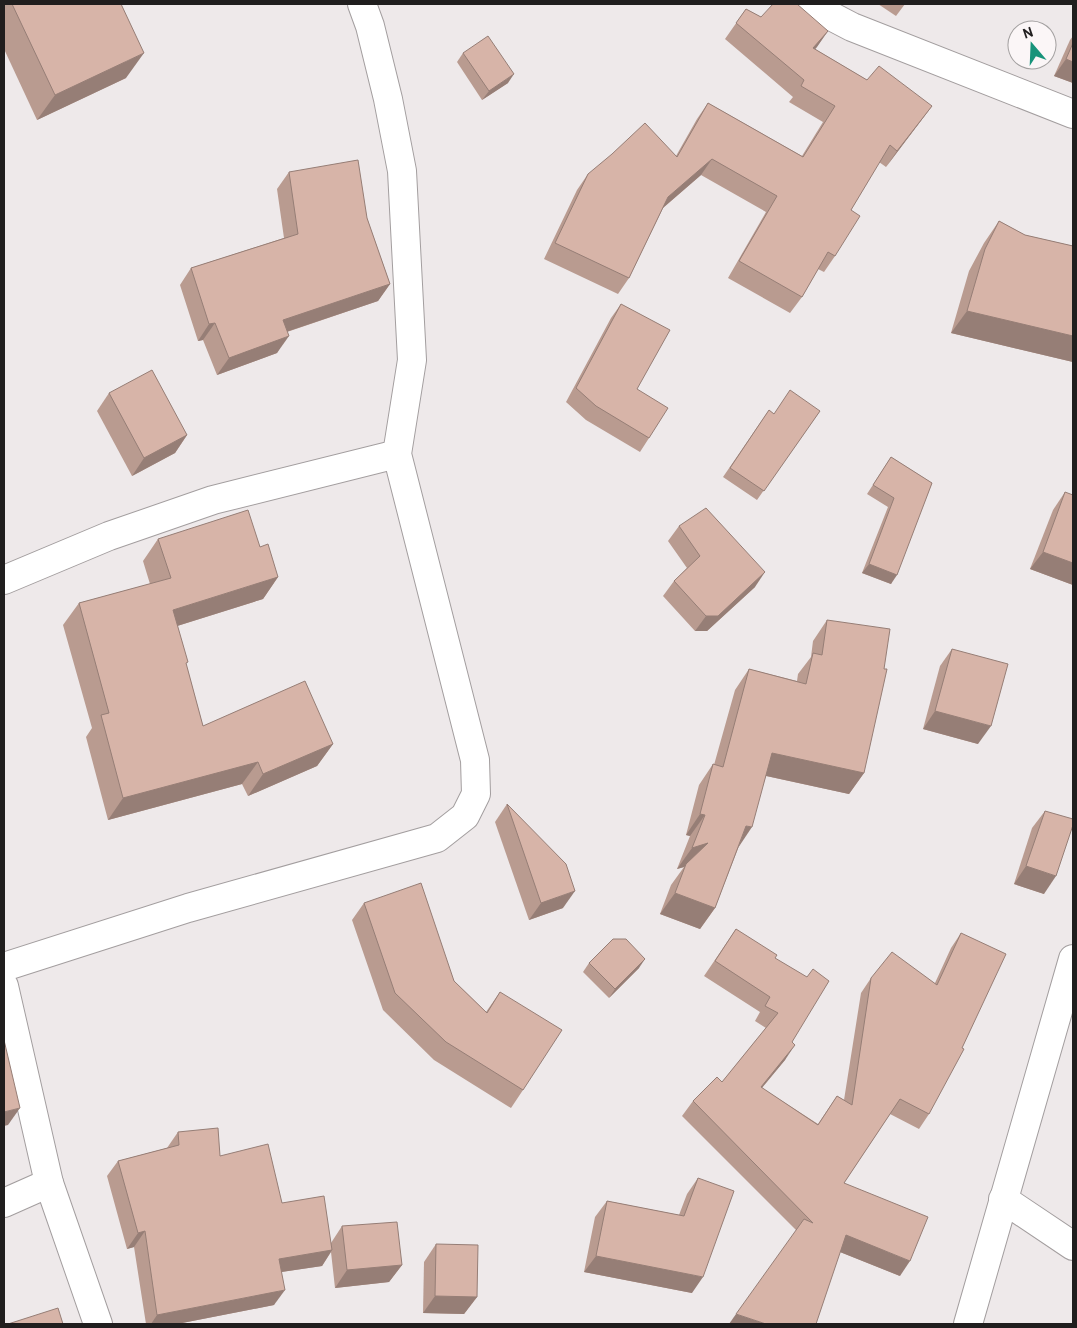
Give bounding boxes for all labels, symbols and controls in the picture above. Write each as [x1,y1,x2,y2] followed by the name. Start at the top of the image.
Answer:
[1007,20,1057,70] north arrow
[1021,24,1036,44] text: N

